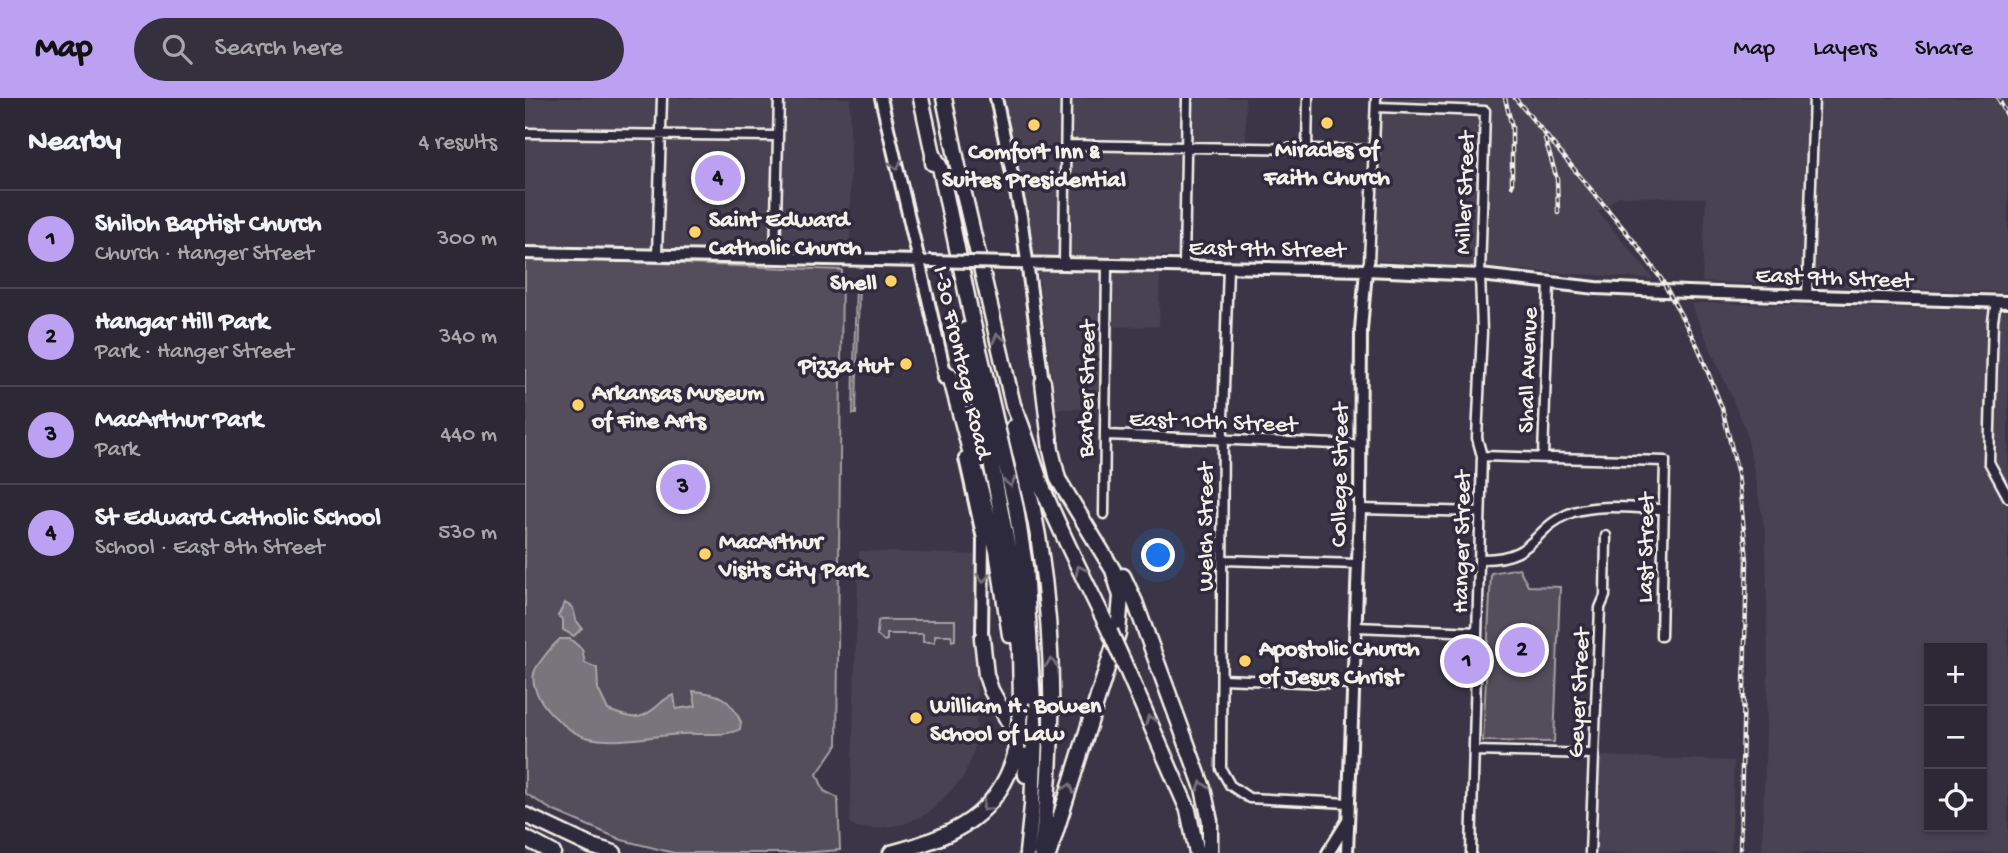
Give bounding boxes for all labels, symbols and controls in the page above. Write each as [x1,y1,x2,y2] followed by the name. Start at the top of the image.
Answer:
[134,18,624,81] search box
[35,30,92,68] text: Map
[158,30,196,68] icon: search
[214,34,343,65] text: Search here
[1733,35,1775,64] text: Map
[1813,35,1877,64] text: Layers
[1915,35,1973,64] text: Share
[1319,115,1335,131] marker: Miracles of Faith Church
[1026,117,1042,133] marker: Comfort Inn & Suites Presidential
[28,126,121,161] text: Nearby
[1450,129,1483,255] street label: Miller Street
[418,130,497,157] text: 4 results
[1263,137,1390,194] place label: Miracles of Faith Church
[942,139,1126,196] place label: Comfort Inn & Suites Presidential
[695,152,741,204] pin: 4
[888,158,903,170] one-way arrow
[709,207,862,264] place label: Saint Edward Catholic Church
[95,210,321,241] text: Shiloh Baptist Church
[687,224,703,240] marker: Saint Edward Catholic Church
[46,226,56,253] text: 1
[437,226,497,253] text: 300 m
[1188,235,1348,266] street label: East 9th Street
[95,241,314,268] text: Church · Hanger Street
[1755,262,1915,297] street label: East 9th Street
[924,264,997,464] street label: I-30 Frontage Road
[830,270,877,299] place label: Shell
[883,273,899,289] marker: Shell
[1513,306,1546,433] street label: Shall Avenue
[95,308,269,339] text: Hangar Hill Park
[1073,318,1104,459] street label: Barber Street
[45,324,57,351] text: 2
[439,324,497,351] text: 340 m
[992,332,1006,344] one-way arrow
[95,339,294,366] text: Park · Hanger Street
[797,353,894,382] place label: Pizza Hut
[898,356,914,372] marker: Pizza Hut
[591,380,764,437] place label: Arkansas Museum of Fine Arts
[570,397,586,413] marker: Arkansas Museum of Fine Arts
[1326,401,1357,547] street label: College Street
[95,406,263,437] text: MacArthur Park
[1128,406,1300,441] street label: East 10th Street
[45,422,57,449] text: 3
[440,422,497,449] text: 440 m
[95,437,139,464] text: Park
[1193,460,1222,591] street label: Welch Street
[660,461,706,513] pin: 3
[1448,468,1479,614] street label: Hanger Street
[1002,476,1016,488] one-way arrow
[1632,490,1663,604] street label: Last Street
[95,504,381,535] text: St Edward Catholic School
[46,520,56,547] text: 4
[438,520,497,547] text: 530 m
[718,529,870,586] place label: MacArthur Visits City Park
[95,535,324,562] text: School · East 8th Street
[1141,538,1175,572] your location
[697,546,713,562] marker: MacArthur Visits City Park
[1075,565,1089,577] one-way arrow
[975,573,991,583] one-way arrow
[1499,624,1545,676] pin: 2
[1563,625,1598,759] street label: Geyer Street
[1444,635,1490,687] pin: 1
[1258,636,1420,693] place label: Apostolic Church of Jesus Christ
[1924,643,1987,832] map controls
[1924,643,1987,706] button: +
[1237,653,1253,669] marker: Apostolic Church of Jesus Christ
[1044,657,1059,668] one-way arrow
[929,693,1102,750] place label: William H. Bowen School of Law
[1924,706,1987,769] button: −
[908,710,924,726] marker: William H. Bowen School of Law
[1144,715,1158,727] one-way arrow
[1924,769,1987,832] button: locate
[1196,780,1211,792] one-way arrow
[1061,782,1076,794] one-way arrow
[981,799,994,812] one-way arrow

